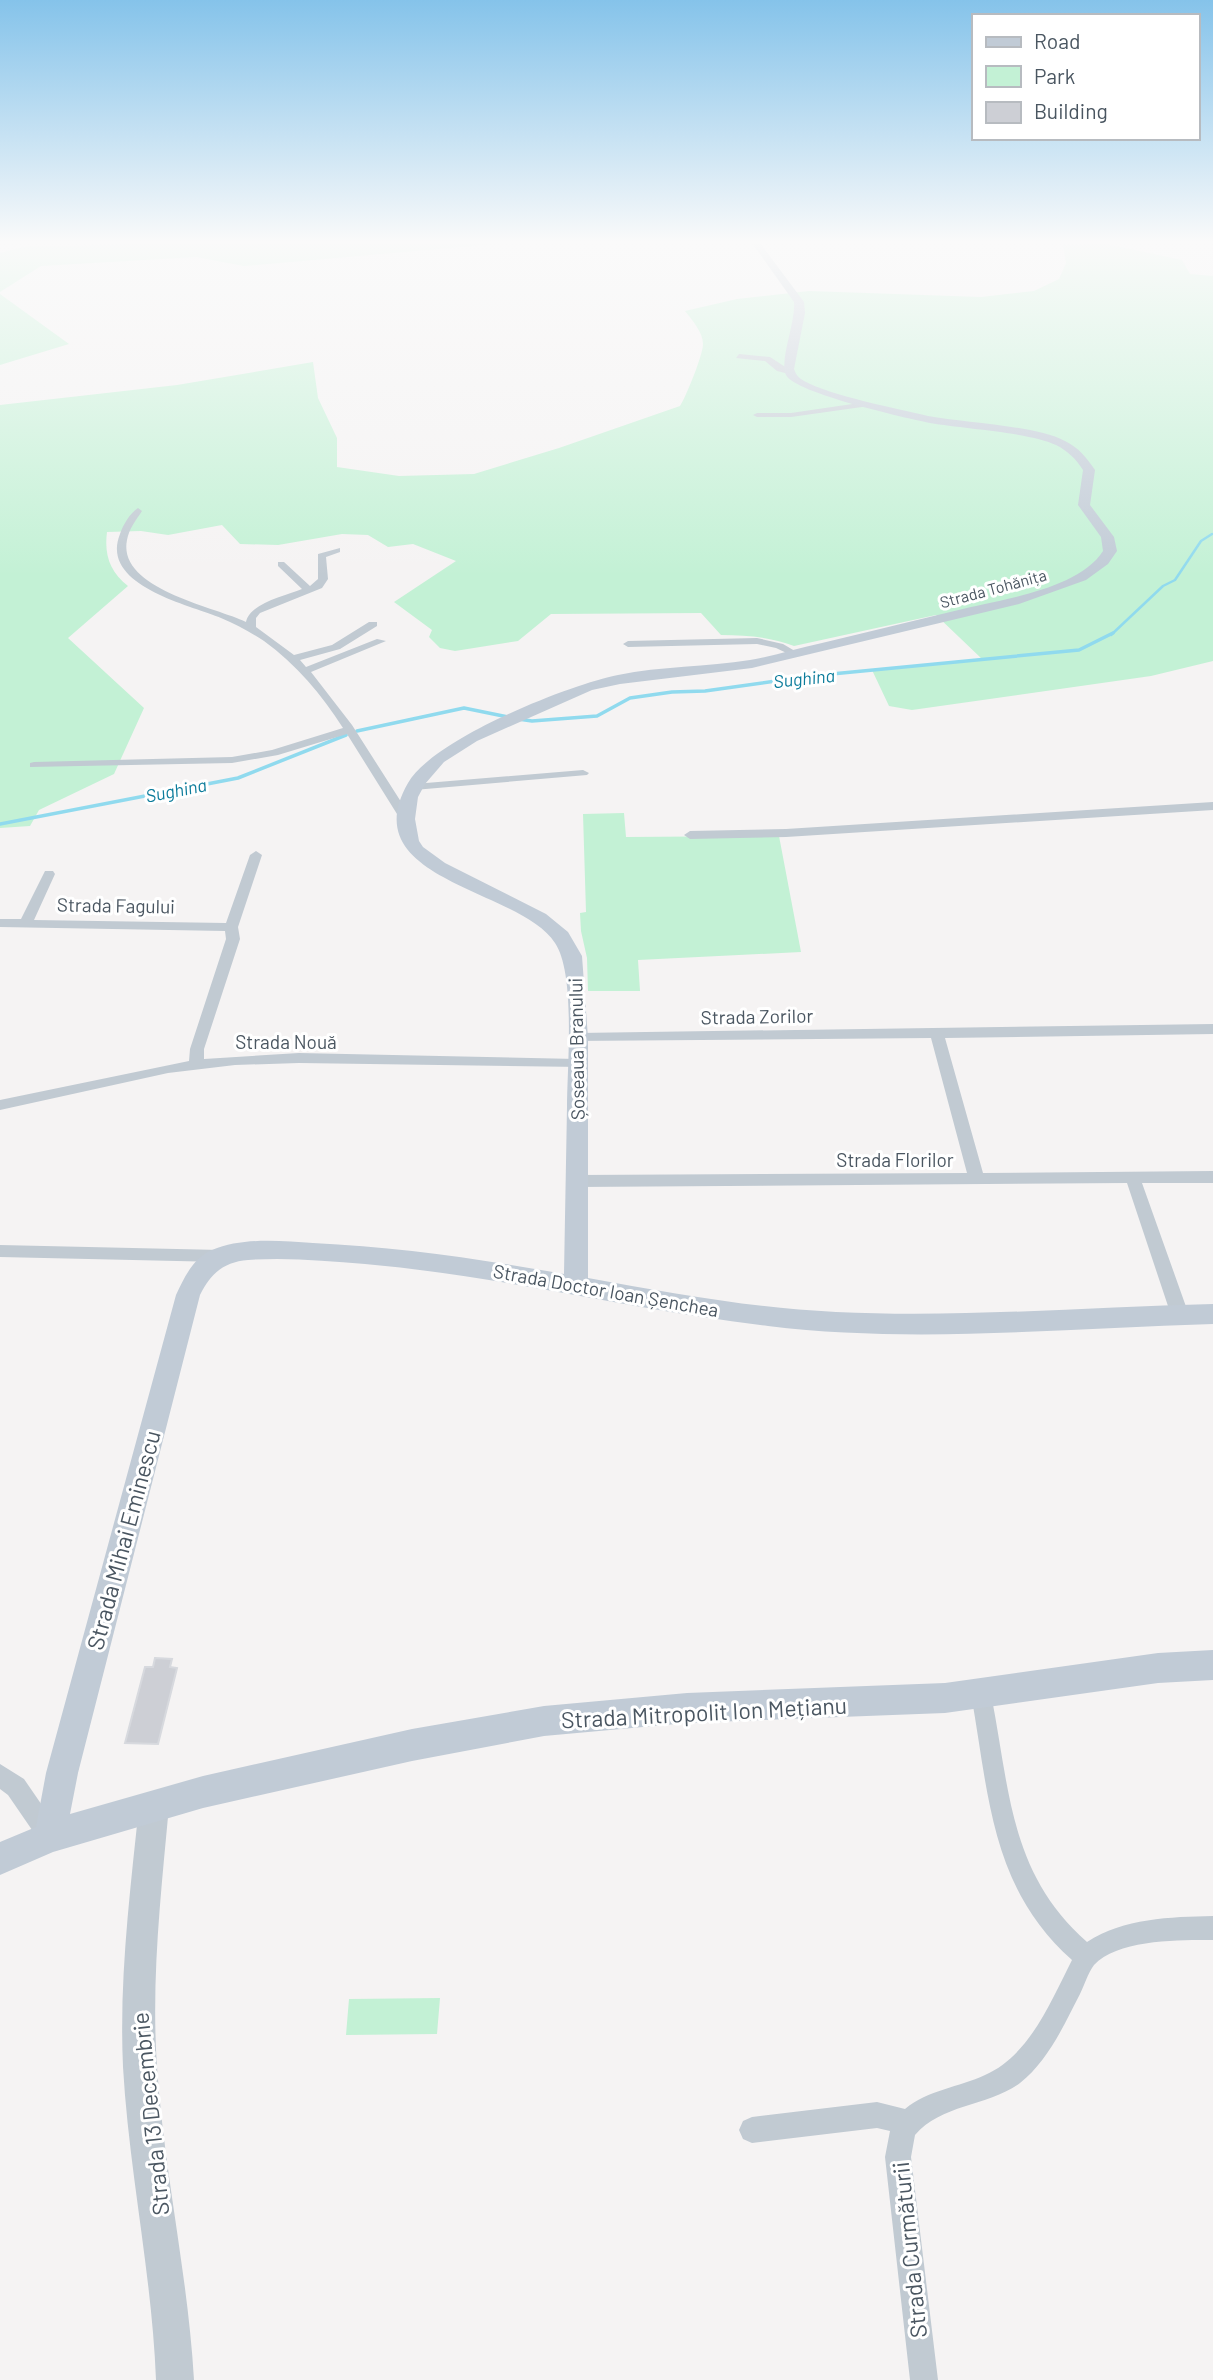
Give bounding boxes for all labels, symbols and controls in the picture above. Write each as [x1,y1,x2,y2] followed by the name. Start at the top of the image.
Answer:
[972,14,1199,140] legend
[1034,28,1080,53] text: Road
[1034,63,1075,88] text: Park
[1034,98,1108,123] text: Building
[938,565,1048,611] street label: Strada Tohănița
[772,664,836,692] water label: Sughina
[144,773,208,807] water label: Sughina
[57,892,175,918] street label: Strada Fagului
[563,978,589,1120] street label: Șoseaua Branului
[700,1004,814,1028] street label: Strada Zorilor
[235,1030,337,1053] street label: Strada Nouă
[836,1148,954,1171] street label: Strada Florilor
[492,1259,720,1321] street label: Strada Doctor Ioan Șenchea
[80,1427,166,1653] street label: Strada Mihai Eminescu
[560,1691,848,1733] street label: Strada Mitropolit Ion Mețianu
[125,2011,175,2217] street label: Strada 13 Decembrie
[886,2161,932,2339] street label: Strada Curmăturii

